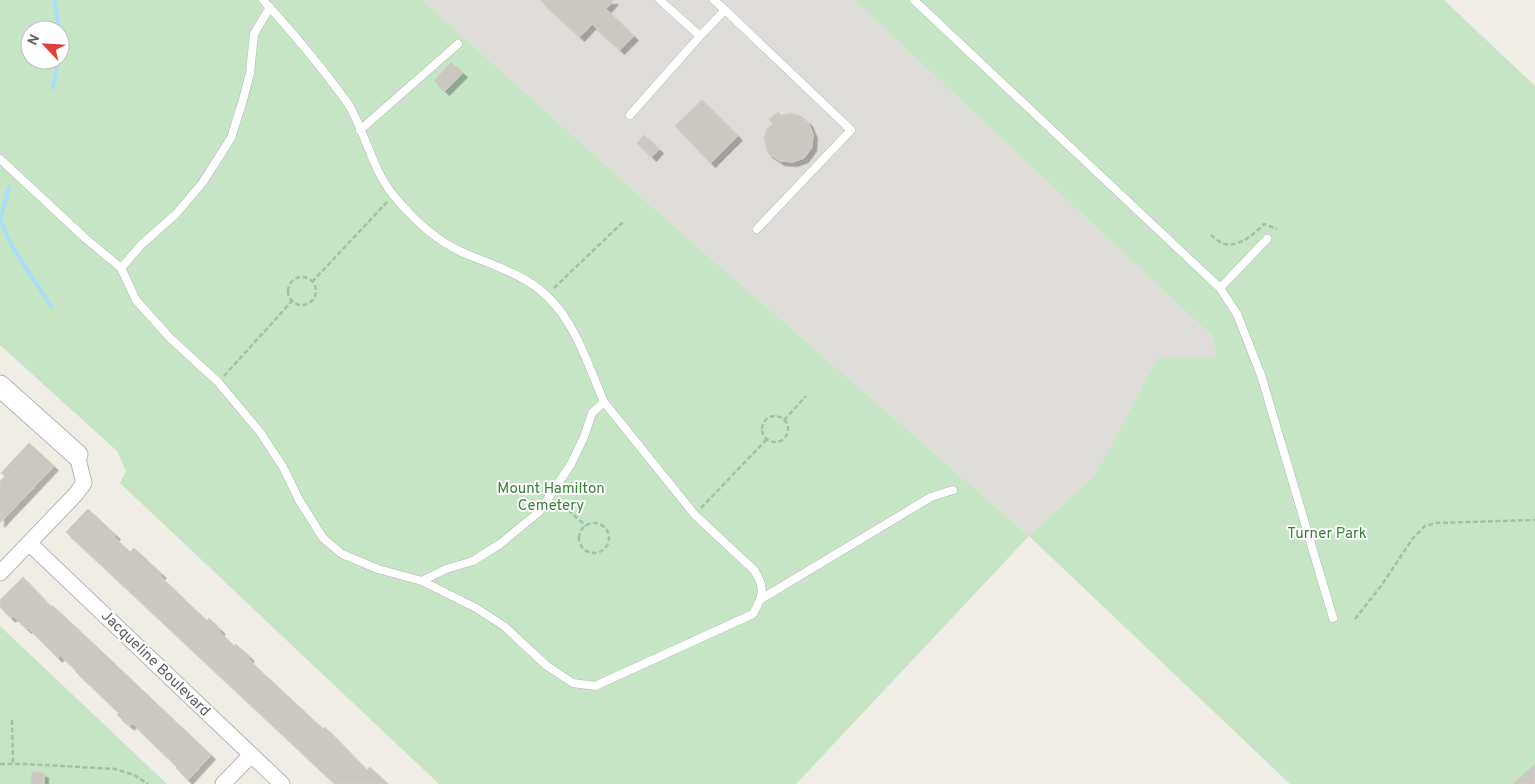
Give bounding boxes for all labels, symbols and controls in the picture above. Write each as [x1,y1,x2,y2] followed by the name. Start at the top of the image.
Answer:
[20,20,70,70] north arrow
[25,32,44,48] text: N
[497,480,605,516] park label: Mount Hamilton Cemetery
[1287,525,1367,544] park label: Turner Park
[96,607,214,721] street label: Jacqueline Boulevard

